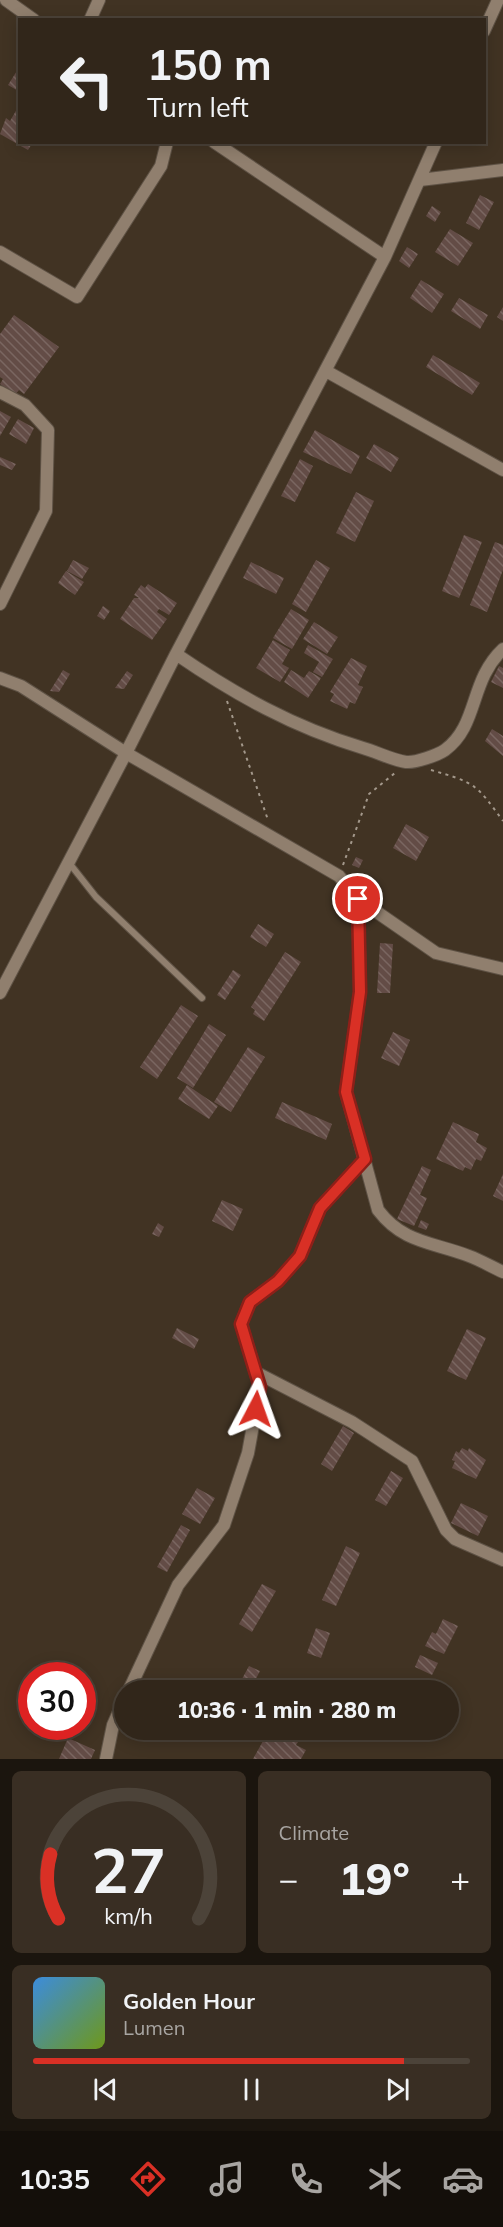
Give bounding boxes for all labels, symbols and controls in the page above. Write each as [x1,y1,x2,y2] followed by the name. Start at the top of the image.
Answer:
[147,38,272,91] text: 150 m
[48,42,126,120] icon: left
[147,90,249,124] text: Turn left
[332,873,383,924] pin
[341,882,374,915] icon: arrive
[224,1377,288,1441] position arrow
[18,1662,96,1740] speed limit sign: 30
[177,1696,396,1724] text: 10:36 · 1 min · 280 m
[279,1820,349,1845] text: Climate
[91,1830,166,1909] text: 27
[339,1850,410,1906] text: 19°
[279,1858,298,1899] text: −
[450,1858,470,1899] text: +
[104,1902,153,1929] text: km/h
[123,1987,255,2015] text: Golden Hour
[123,2015,185,2040] text: Lumen
[89,2073,122,2106] icon: previous
[235,2073,268,2106] icon: pause
[381,2073,414,2106] icon: next
[127,2158,169,2200] icon: directions
[206,2158,248,2200] icon: music
[285,2158,327,2200] icon: phone
[364,2158,406,2200] icon: climate
[442,2158,484,2200] icon: car
[18,2162,90,2196] text: 10:35

